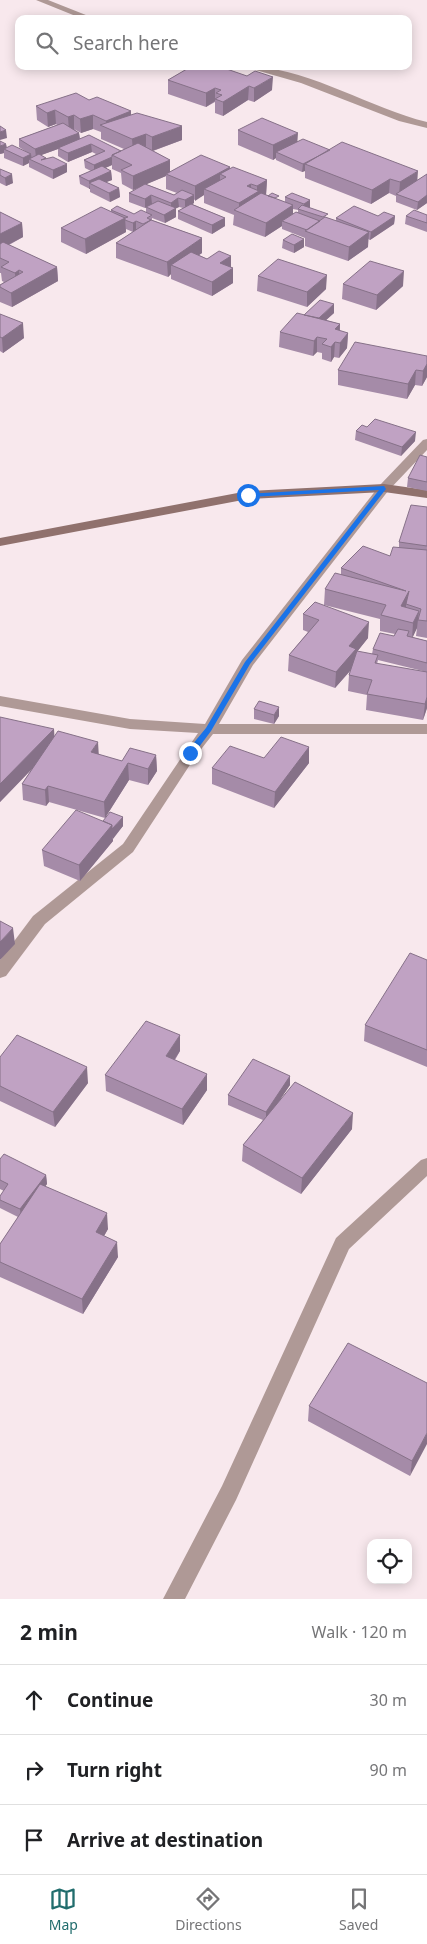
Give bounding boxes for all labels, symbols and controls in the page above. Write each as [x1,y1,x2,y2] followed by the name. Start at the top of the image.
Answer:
[15,15,412,70] search box
[33,29,61,57] icon: search
[73,30,179,56] text: Search here
[237,484,260,507] route start
[179,742,202,765] route end
[367,1539,412,1584] map controls
[367,1539,412,1584] button: locate
[20,1618,78,1646] text: 2 min
[312,1621,407,1643] text: Walk · 120 m
[20,1686,48,1714] icon: ahead
[67,1687,153,1713] text: Continue
[370,1689,407,1711] text: 30 m
[20,1756,48,1784] icon: right
[67,1757,162,1783] text: Turn right
[370,1759,407,1781] text: 90 m
[20,1826,48,1854] icon: arrive
[67,1827,263,1853] text: Arrive at destination
[49,1885,78,1934] tab: Map
[175,1885,242,1934] tab: Directions
[339,1885,378,1934] tab: Saved

